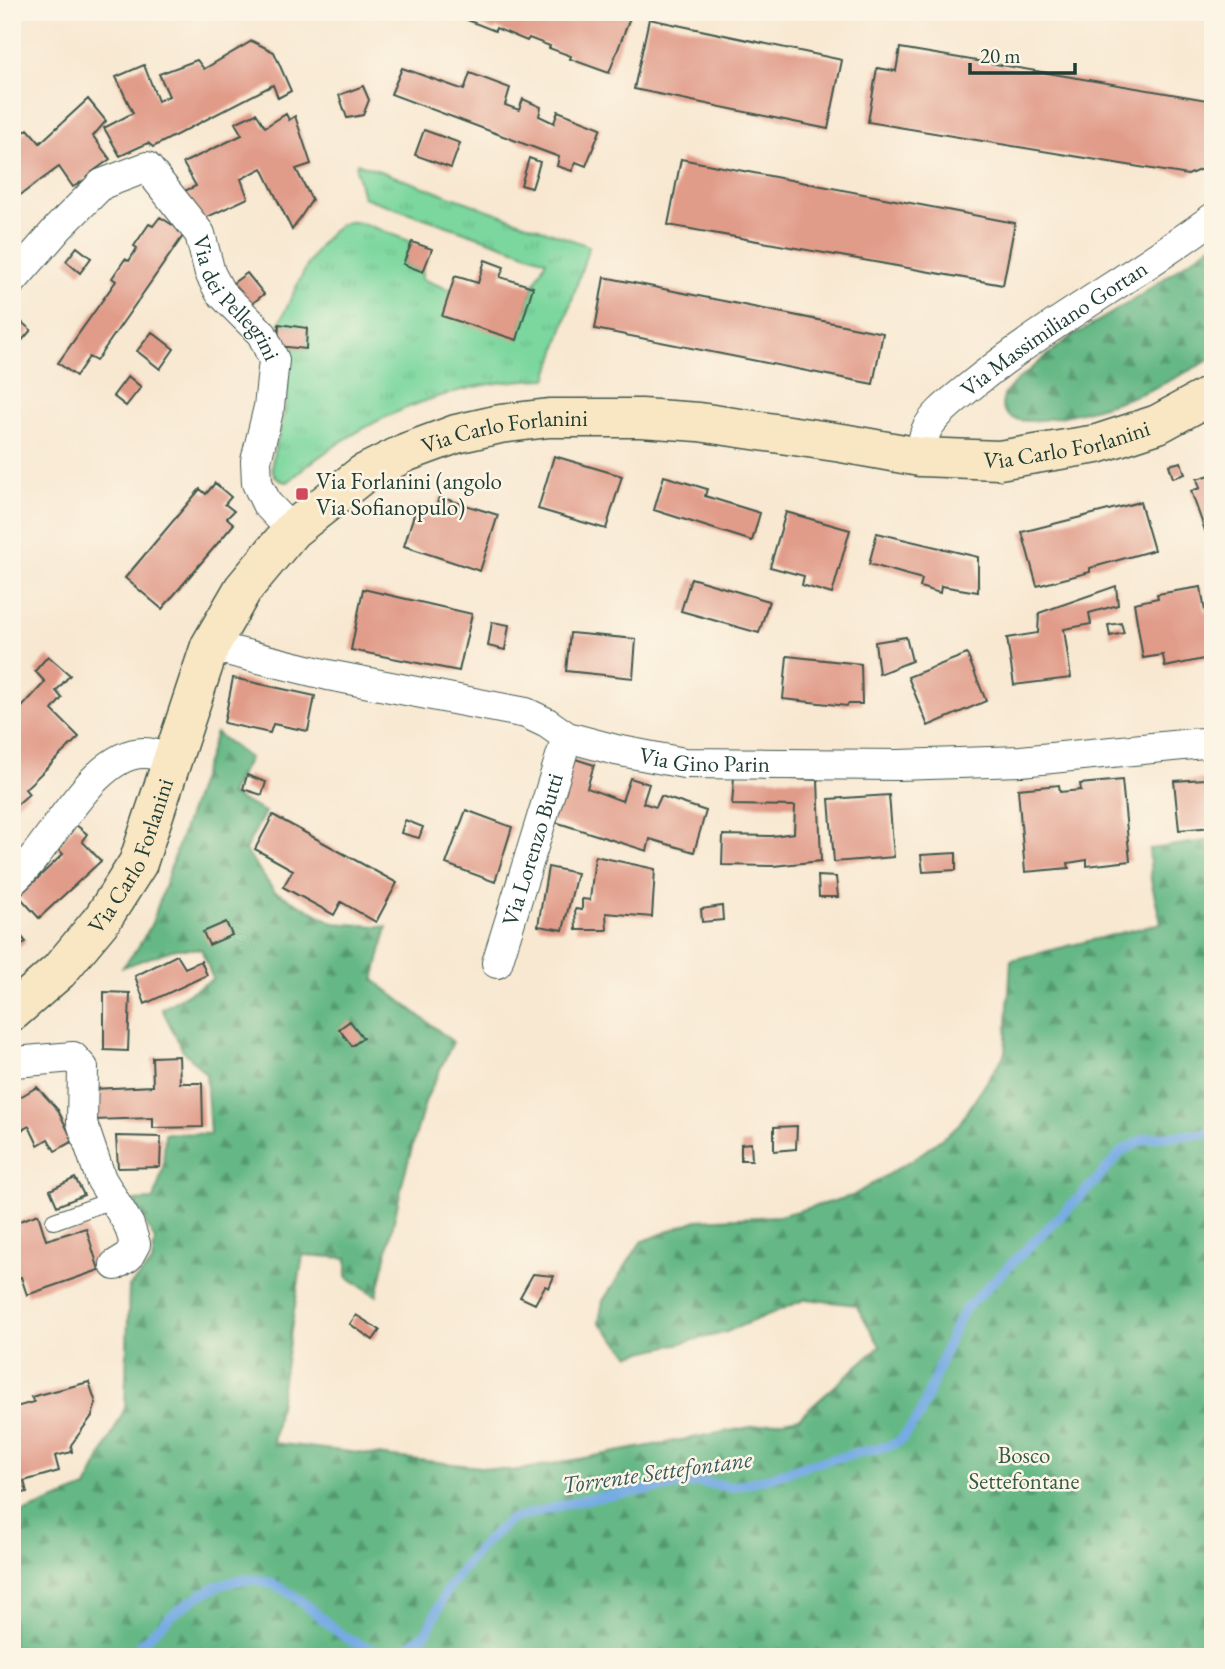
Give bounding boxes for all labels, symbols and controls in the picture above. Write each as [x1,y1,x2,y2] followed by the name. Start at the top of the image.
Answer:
[970,32,1074,76] scale bar
[980,42,1021,69] text: 20 m
[186,232,287,366] street label: Via dei Pellegrini
[954,253,1153,403] street label: Via Massimiliano Gortan
[417,403,588,461] street label: Via Carlo Forlanini
[983,413,1154,475] street label: Via Carlo Forlanini
[316,466,502,522] place label: Via Forlanini (angolo Via Sofianopulo)
[294,486,310,502] marker: Via Forlanini (angolo Via Sofianopulo)
[637,740,770,779] street label: Via Gino Parin
[494,769,570,929] street label: Via Lorenzo Butti
[81,774,180,940] street label: Via Carlo Forlanini
[969,1440,1079,1496] park label: Bosco Settefontane
[560,1443,755,1500] water label: Torrente Settefontane

